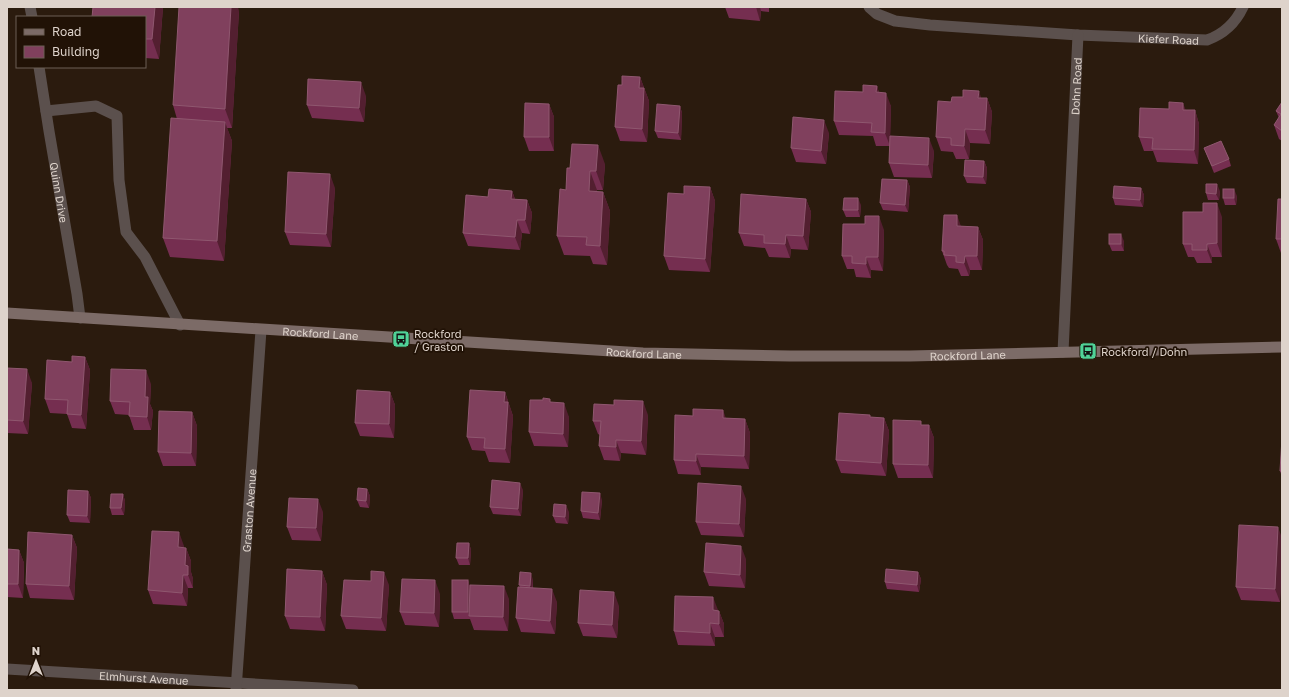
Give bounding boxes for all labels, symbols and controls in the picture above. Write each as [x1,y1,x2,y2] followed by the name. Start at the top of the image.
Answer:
[16,16,146,68] legend
[52,24,81,39] text: Road
[1138,31,1199,46] street label: Kiefer Road
[52,44,100,59] text: Building
[1068,57,1083,115] street label: Dohn Road
[48,161,71,224] street label: Quinn Drive
[282,324,359,342] street label: Rockford Lane
[414,327,464,353] place label: Rockford / Graston
[391,329,411,349] bus stop icon: Rockford / Graston
[1078,341,1098,361] bus stop icon: Rockford / Dohn
[605,344,682,360] street label: Rockford Lane
[1101,345,1187,358] place label: Rockford / Dohn
[929,347,1006,362] street label: Rockford Lane
[239,468,258,552] street label: Graston Avenue
[16,641,56,681] north arrow
[32,644,40,657] text: N
[99,668,189,687] street label: Elmhurst Avenue

